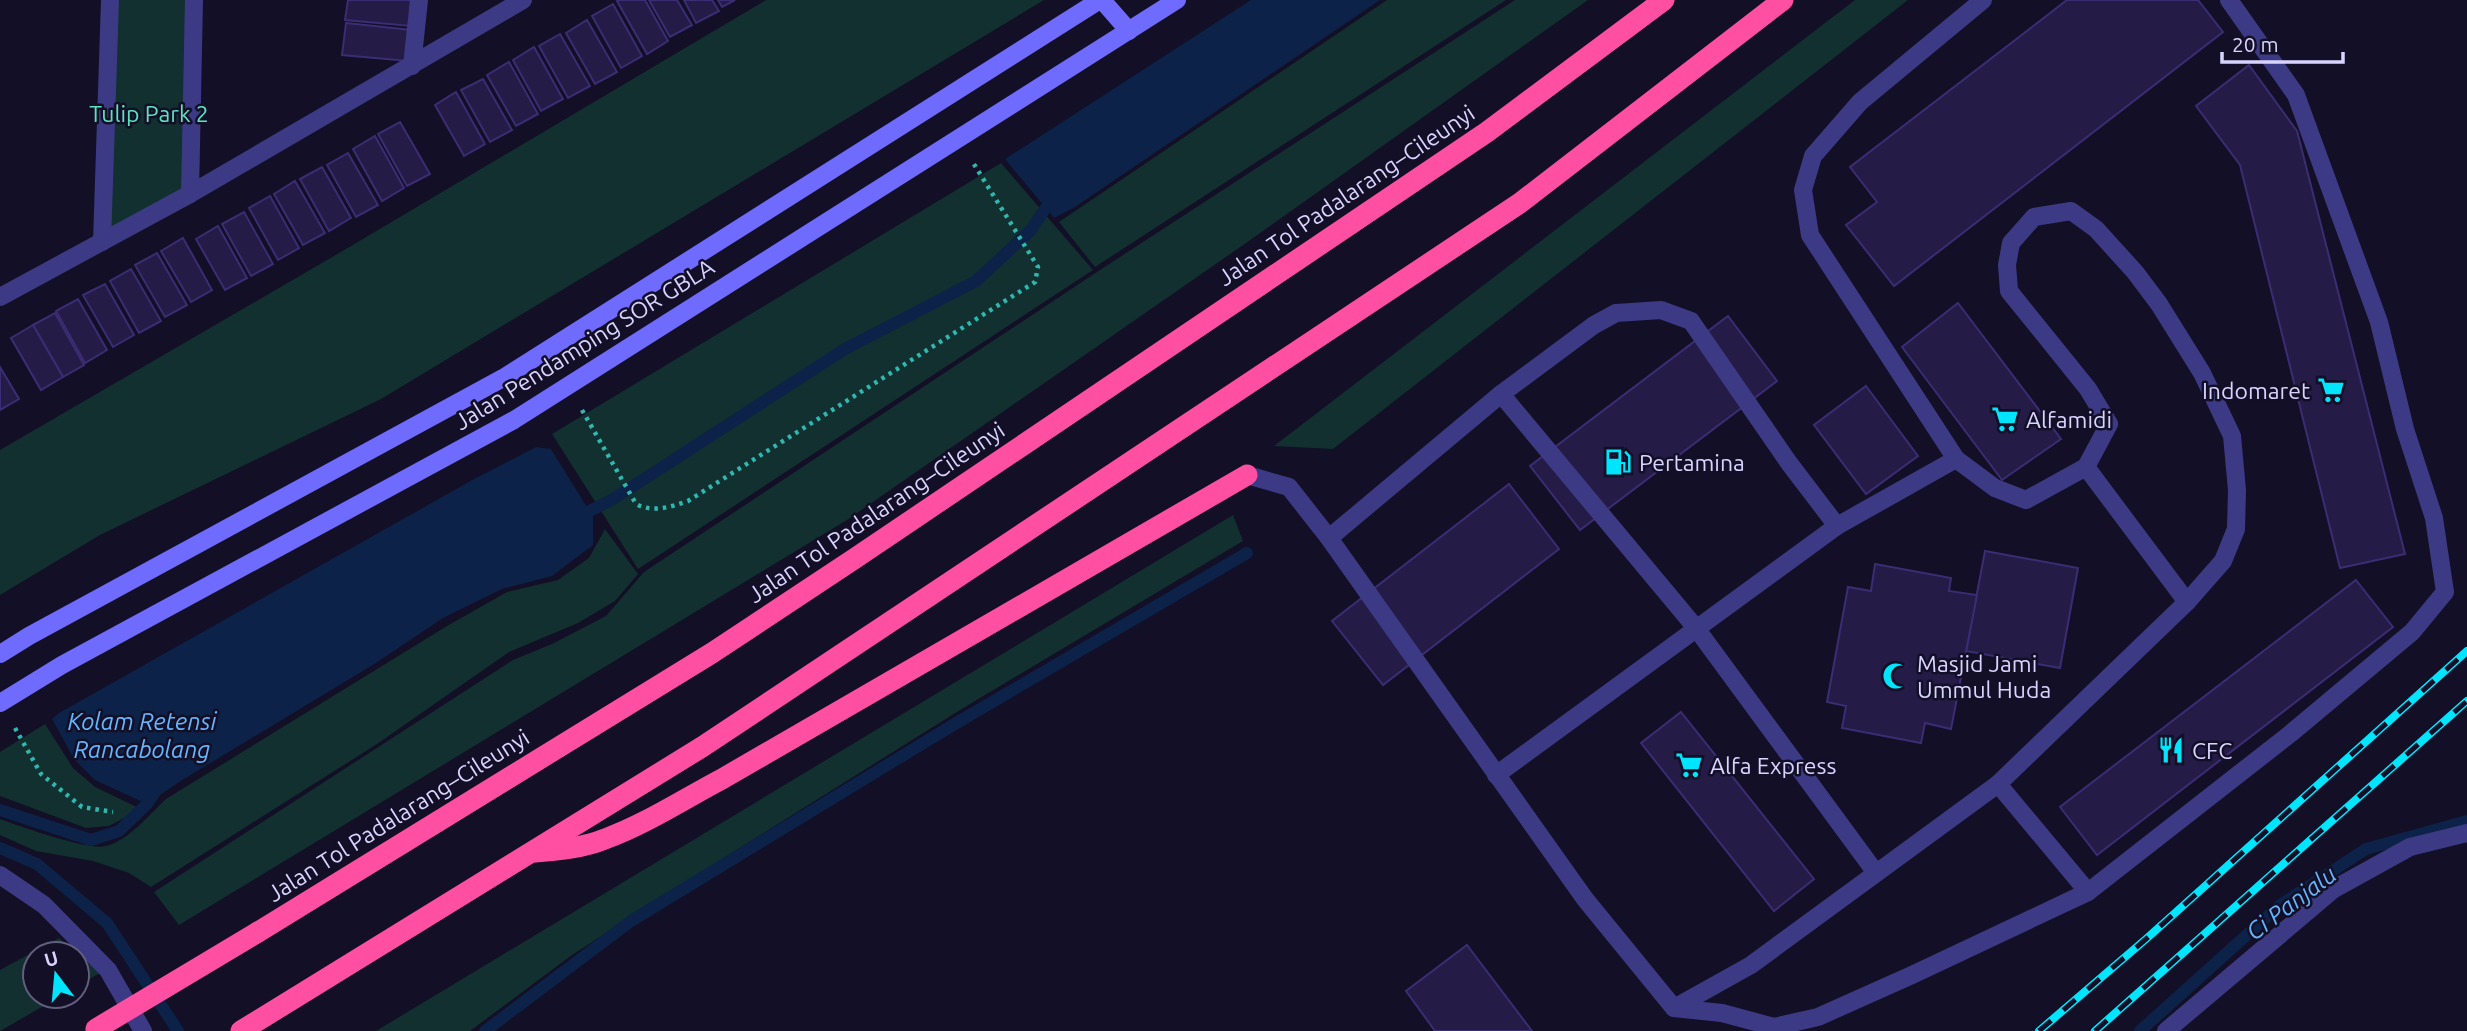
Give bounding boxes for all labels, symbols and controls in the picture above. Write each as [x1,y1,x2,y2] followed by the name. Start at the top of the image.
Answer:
[2222,21,2343,65] scale bar
[2232,32,2279,56] text: 20 m
[1213,100,1479,290] street label: Jalan Tol Padalarang–Cileunyi
[89,101,209,126] park label: Tulip Park 2
[450,254,718,434] street label: Jalan Pendamping SOR GBLA
[2316,375,2346,405] supermarket icon: Indomaret
[2202,378,2310,403] place label: Indomaret
[1990,404,2020,434] supermarket icon: Alfamidi
[2026,407,2112,432] place label: Alfamidi
[743,417,1009,607] street label: Jalan Tol Padalarang–Cileunyi
[1603,447,1633,477] fuel station icon: Pertamina
[1639,450,1745,475] place label: Pertamina
[1917,651,2051,702] place label: Masjid Jami Ummul Huda
[1881,661,1911,691] mosque icon: Masjid Jami Ummul Huda
[67,708,218,763] water label: Kolam Retensi Rancabolang
[263,724,533,906] street label: Jalan Tol Padalarang–Cileunyi
[2156,735,2186,765] restaurant icon: CFC
[2192,738,2232,763] place label: CFC
[1674,750,1704,780] supermarket icon: Alfa Express
[1710,753,1836,778] place label: Alfa Express
[2241,860,2341,946] water label: Ci Panjalu
[21,940,91,1010] north arrow
[42,946,61,971] text: U

